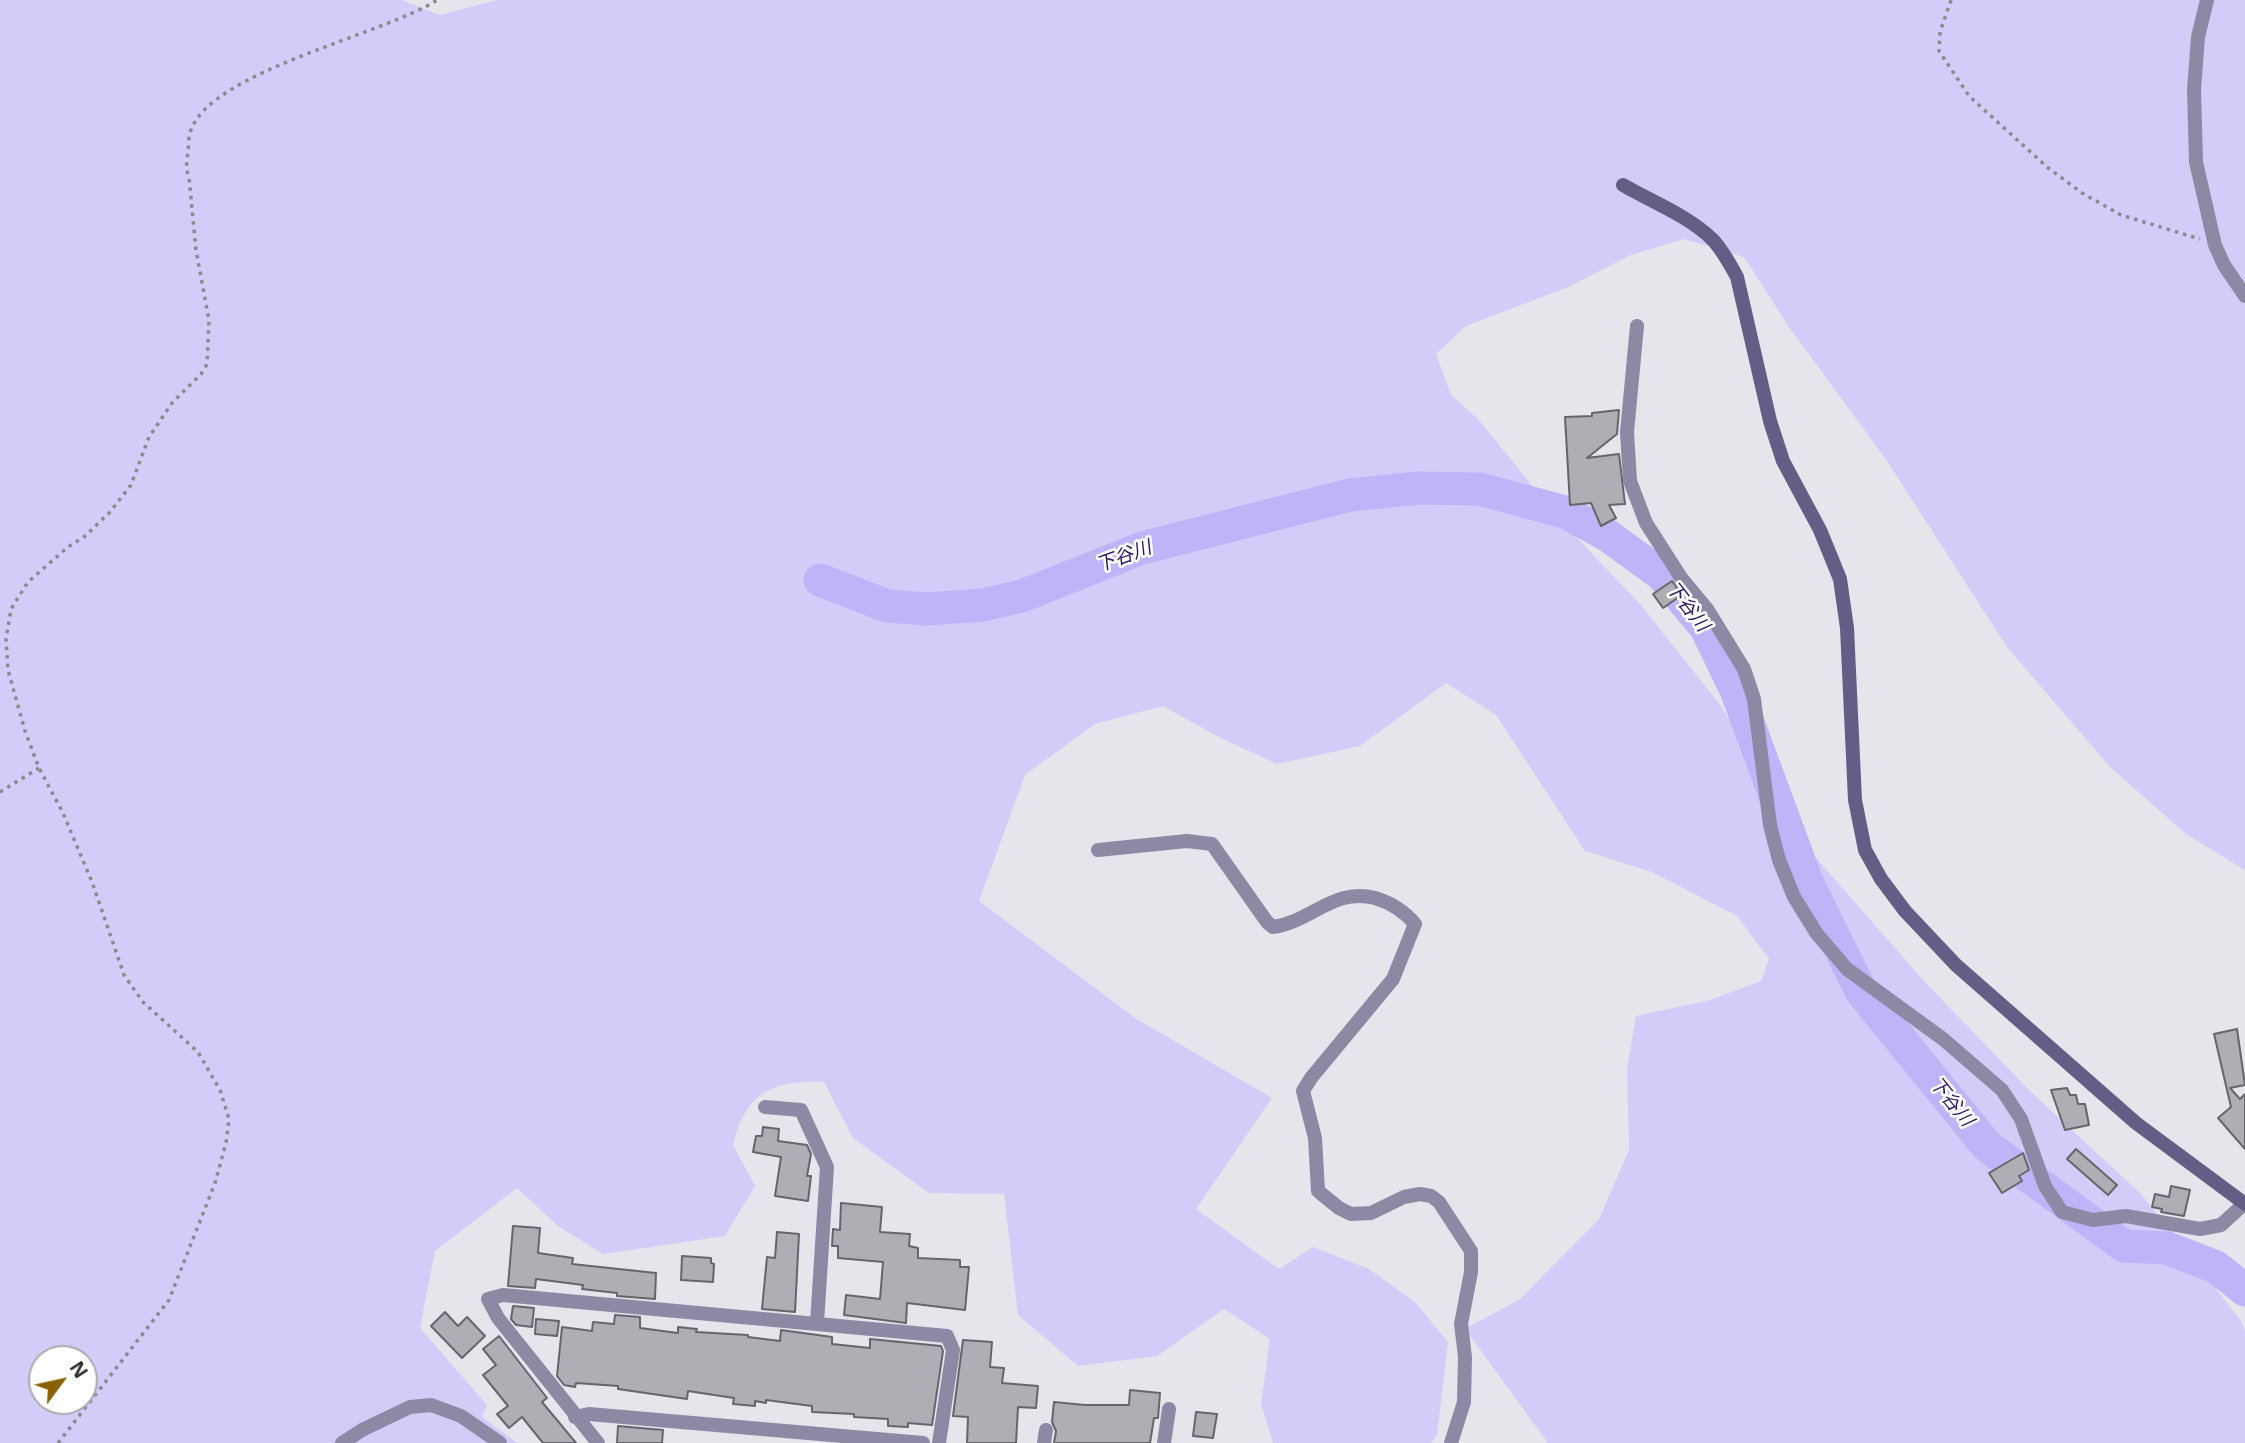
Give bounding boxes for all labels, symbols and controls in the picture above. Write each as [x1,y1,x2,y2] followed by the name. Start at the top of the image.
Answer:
[1093,537,1155,577] water label: 下谷川
[1660,578,1714,636] water label: 下谷川
[1924,1073,1978,1131] water label: 下谷川
[28,1345,98,1415] north arrow
[64,1356,94,1383] text: N

